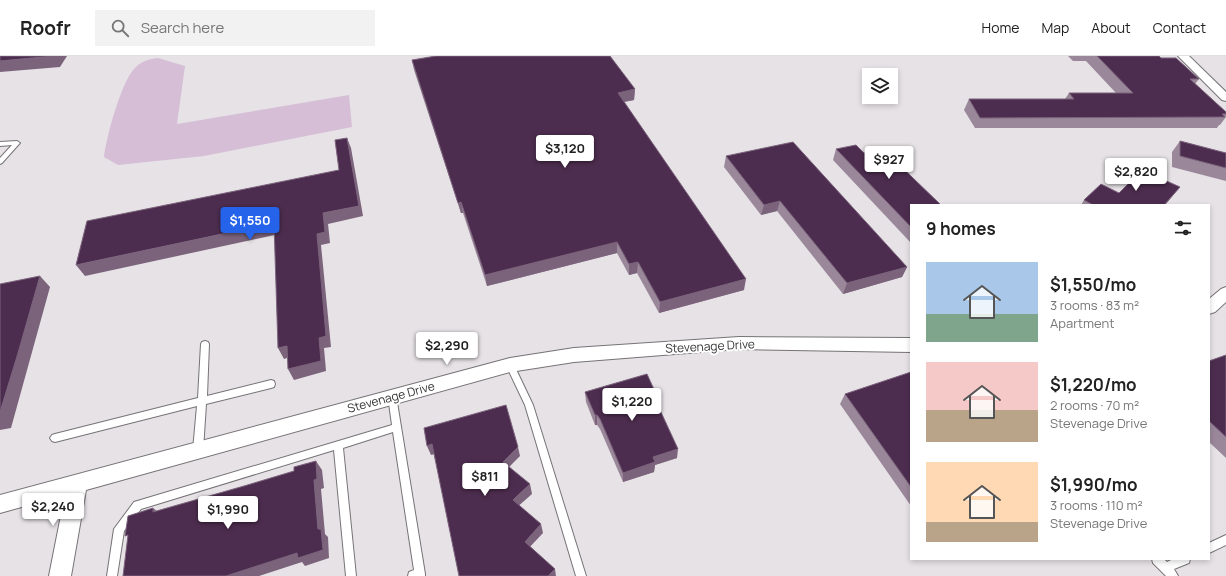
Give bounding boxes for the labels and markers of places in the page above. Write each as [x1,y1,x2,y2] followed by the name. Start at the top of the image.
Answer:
[532,135,598,169] pin: $3,120
[865,146,913,180] pin: $927
[1103,158,1169,192] pin: $2,820
[217,207,283,241] pin: $1,550
[414,332,480,366] pin: $2,290
[599,388,665,422] pin: $1,220
[461,463,509,497] pin: $811
[20,493,86,527] pin: $2,240
[195,496,261,530] pin: $1,990

